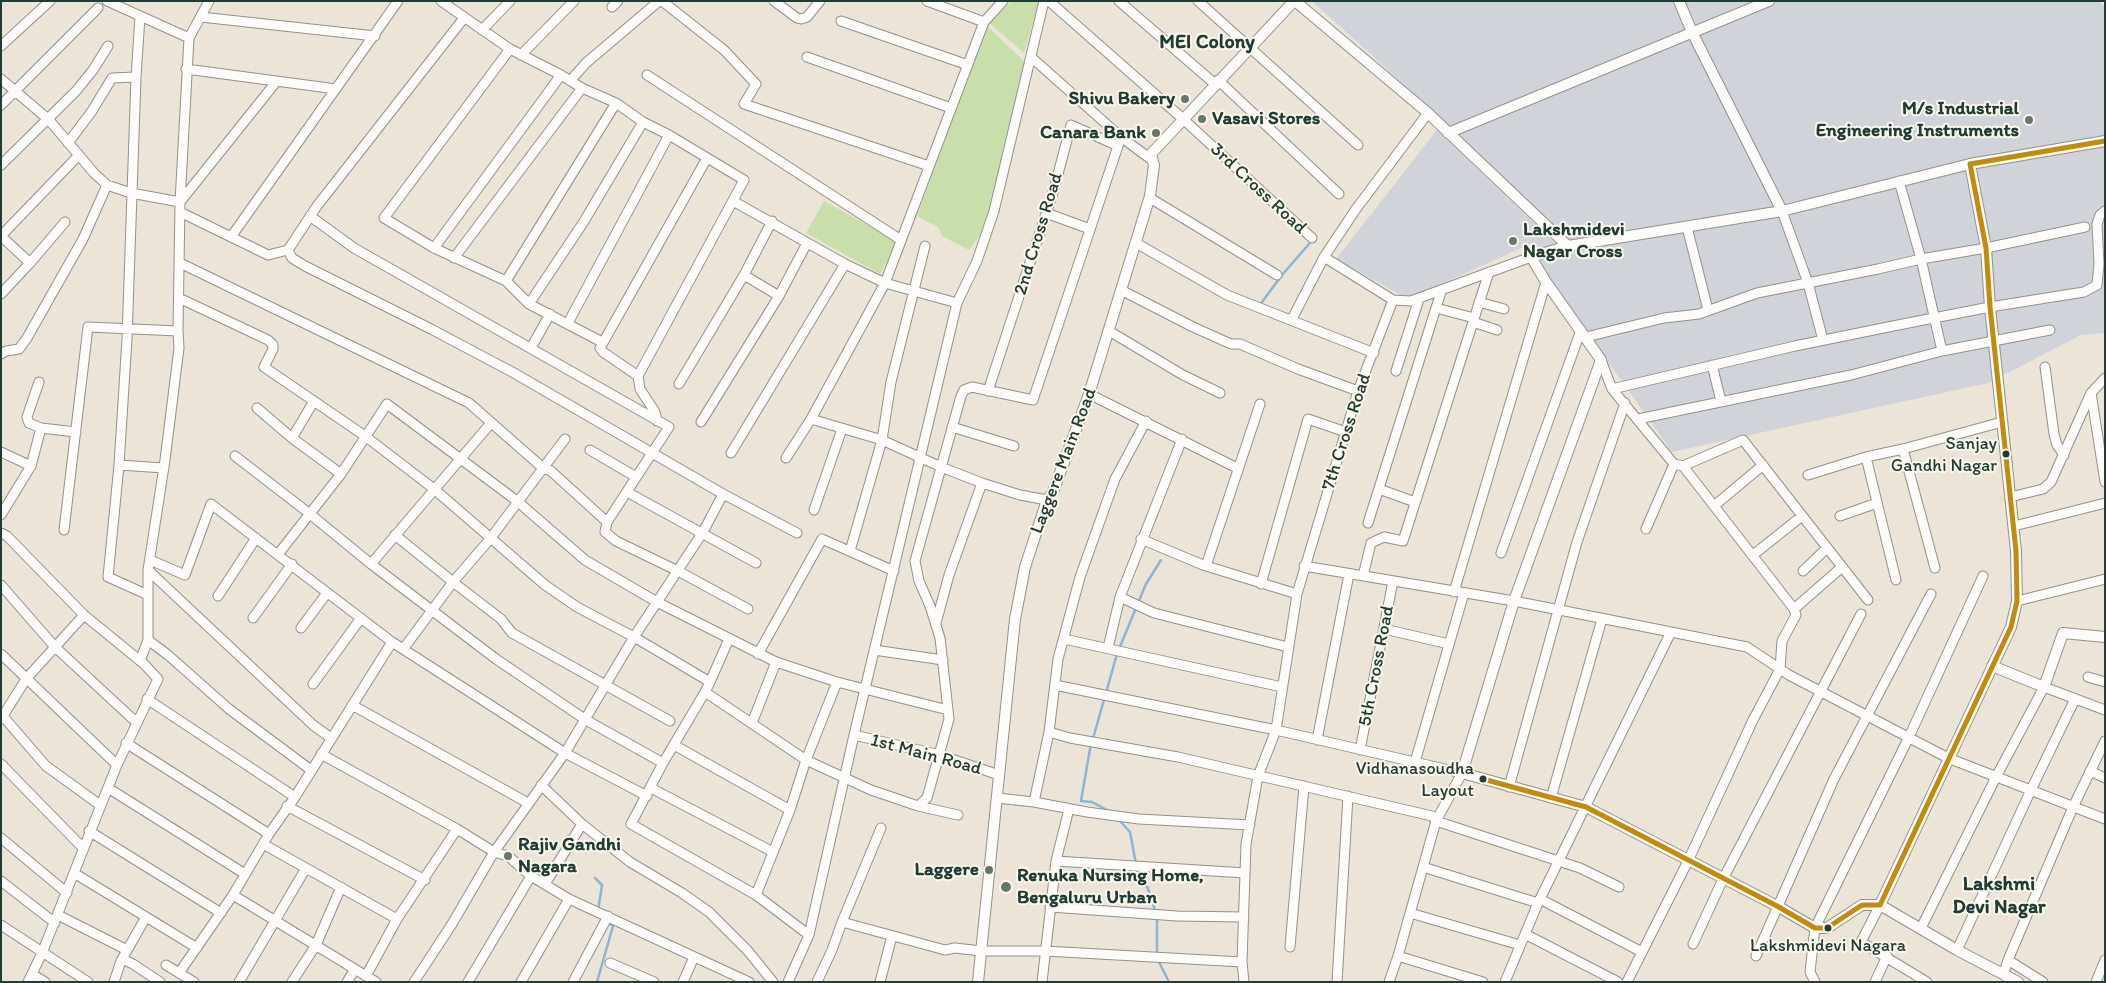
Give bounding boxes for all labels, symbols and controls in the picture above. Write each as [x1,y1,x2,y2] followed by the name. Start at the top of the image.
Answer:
[1159,31,1255,55] district label: MEI Colony
[1069,88,1175,110] place label: Shivu Bakery
[1179,93,1191,105] marker: Shivu Bakery
[1816,98,2019,142] place label: M/s Industrial Engineering Instruments
[1212,108,1320,130] place label: Vasavi Stores
[1196,113,1208,125] marker: Vasavi Stores
[2023,114,2035,126] marker: M/s Industrial Engineering Instruments
[1040,122,1146,144] place label: Canara Bank
[1150,127,1162,139] marker: Canara Bank
[1205,138,1311,240] street label: 3rd Cross Road
[1010,170,1068,298] street label: 2nd Cross Road
[1523,219,1625,263] place label: Lakshmidevi Nagar Cross
[1507,235,1519,247] marker: Lakshmidevi Nagar Cross
[1317,370,1377,494] street label: 7th Cross Road
[1026,385,1102,537] street label: Laggere Main Road
[1891,433,1997,476] place label: Sanjay Gandhi Nagar
[2001,449,2011,459] marker: Sanjay Gandhi Nagar
[1354,604,1400,728] street label: 5th Cross Road
[868,729,984,781] street label: 1st Main Road
[1356,758,1474,801] place label: Vidhanasoudha Layout
[1478,774,1488,784] marker: Vidhanasoudha Layout
[518,834,621,878] place label: Rajiv Gandhi Nagara
[502,850,514,862] marker: Rajiv Gandhi Nagara
[914,859,979,881] place label: Laggere
[983,864,995,876] marker: Laggere
[1017,865,1204,909] place label: Renuka Nursing Home, Bengaluru Urban
[1952,873,2046,920] district label: Lakshmi Devi Nagar
[999,880,1013,894] marker: Renuka Nursing Home, Bengaluru Urban
[1823,923,1833,933] marker: Lakshmidevi Nagara
[1750,935,1906,957] place label: Lakshmidevi Nagara

